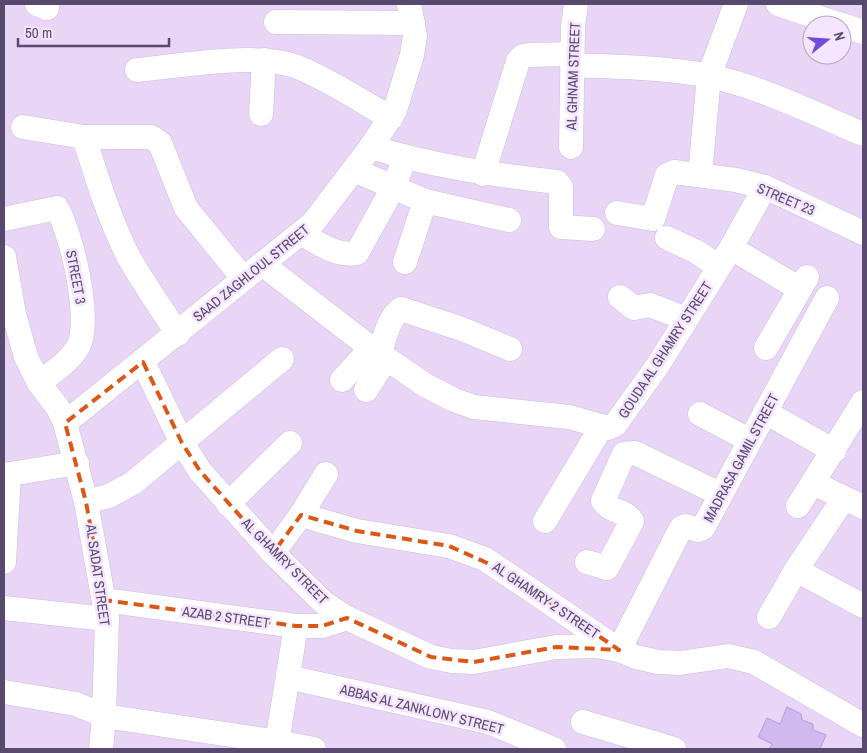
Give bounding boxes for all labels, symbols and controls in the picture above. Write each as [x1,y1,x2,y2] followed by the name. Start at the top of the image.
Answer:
[18,15,169,47] scale bar
[802,15,852,65] north arrow
[25,22,52,43] text: 50 m
[562,22,584,131] street label: AL GHNAM STREET
[830,30,849,43] text: N
[754,179,818,219] street label: STREET 23
[189,221,313,325] street label: SAAD ZAGHLOUL STREET
[62,248,90,306] street label: STREET 3
[614,278,716,422] street label: GOUDA AL GHAMRY STREET
[699,391,783,525] street label: MADRASA GAMIL STREET
[237,513,332,608] street label: AL GHAMRY STREET
[82,522,114,627] street label: AL SADAT STREET
[488,557,603,642] street label: AL GHAMRY 2 STREET
[180,602,271,632] street label: AZAB 2 STREET
[337,680,506,738] street label: ABBAS AL ZANKLONY STREET

